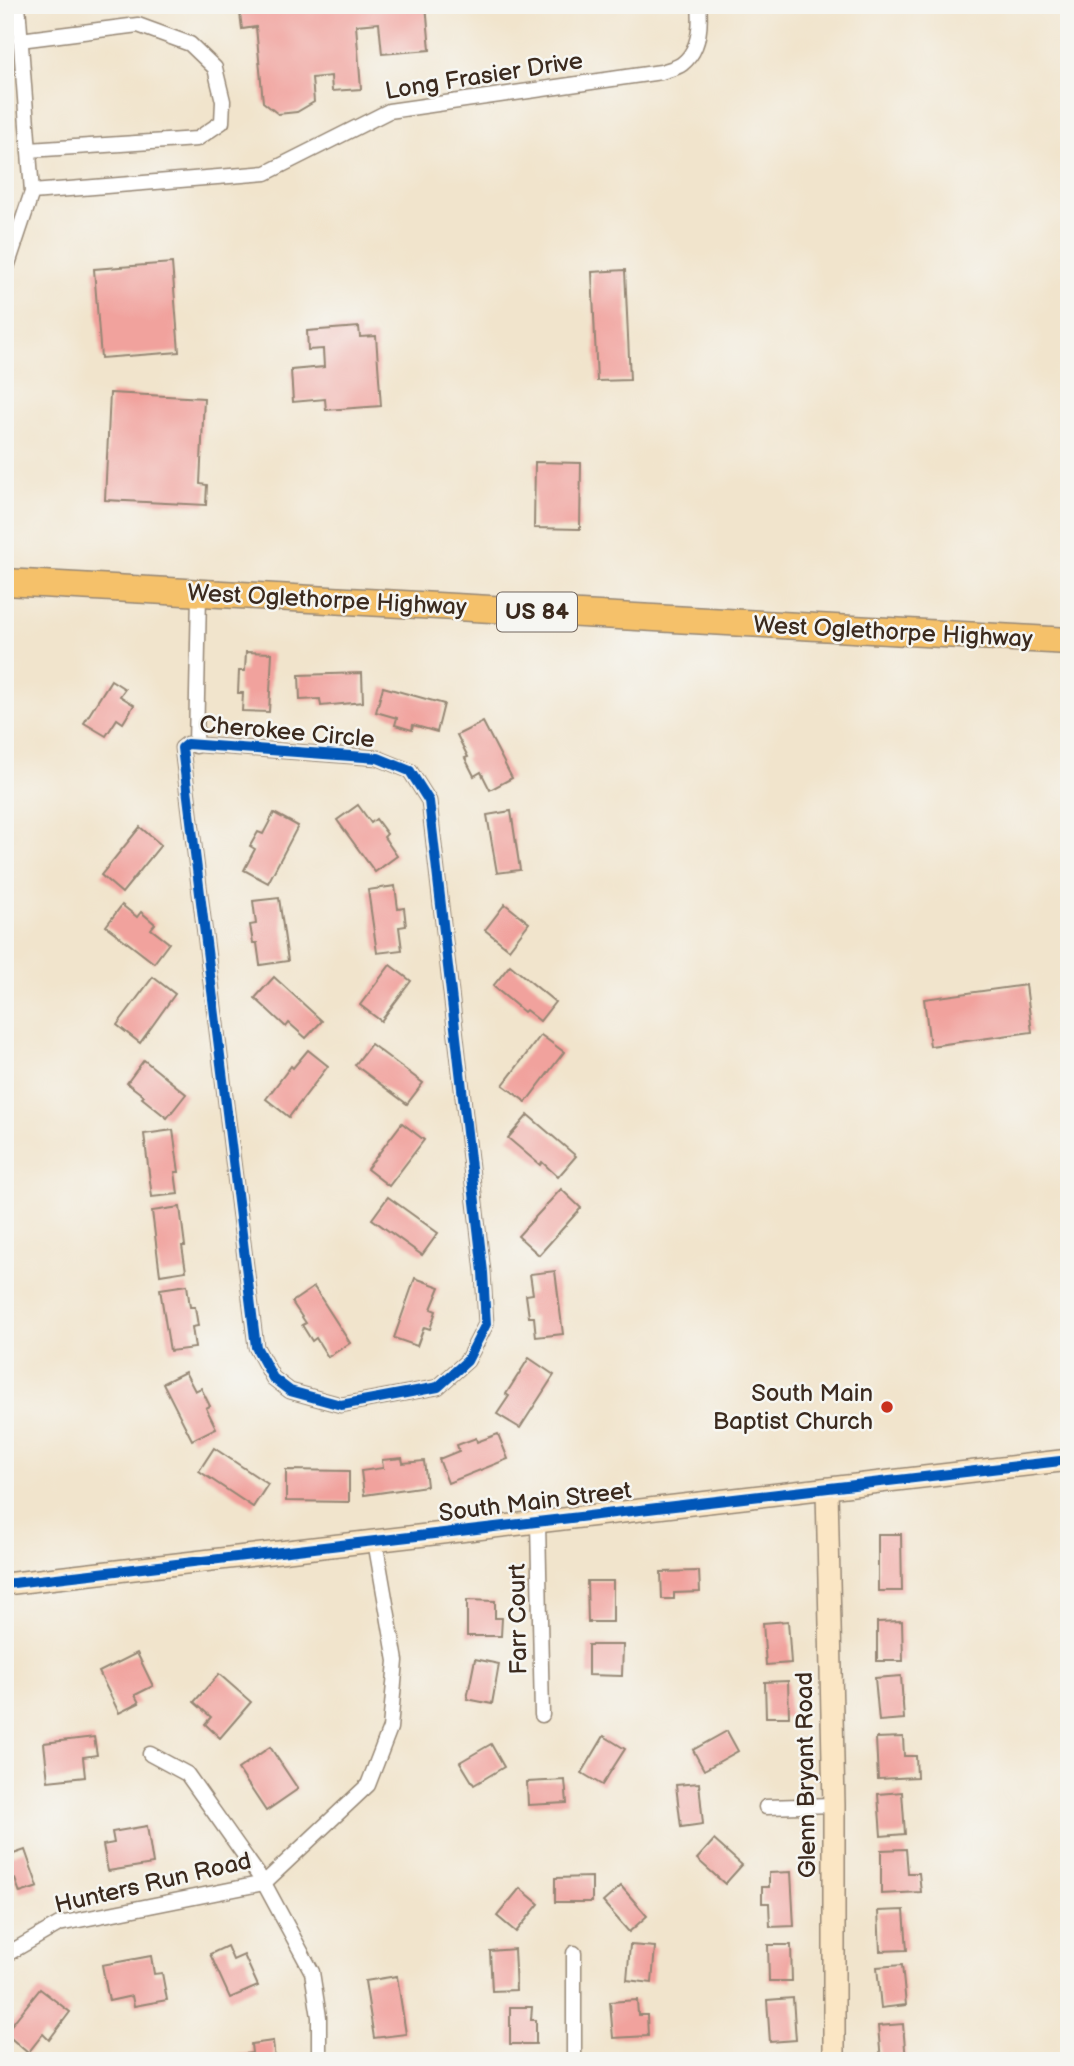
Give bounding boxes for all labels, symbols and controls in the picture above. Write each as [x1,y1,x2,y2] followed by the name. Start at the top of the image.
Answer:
[383,46,585,106] street label: Long Frasier Drive
[187,578,468,622] street label: West Oglethorpe Highway
[497,592,577,632] road number: US 84
[753,610,1034,654] street label: West Oglethorpe Highway
[198,710,376,754] street label: Cherokee Circle
[713,1379,873,1436] place label: South Main Baptist Church
[879,1399,895,1415] marker: South Main Baptist Church
[437,1476,634,1528] street label: South Main Street
[503,1563,533,1675] street label: Farr Court
[790,1672,822,1878] street label: Glenn Bryant Road
[52,1846,254,1920] street label: Hunters Run Road

